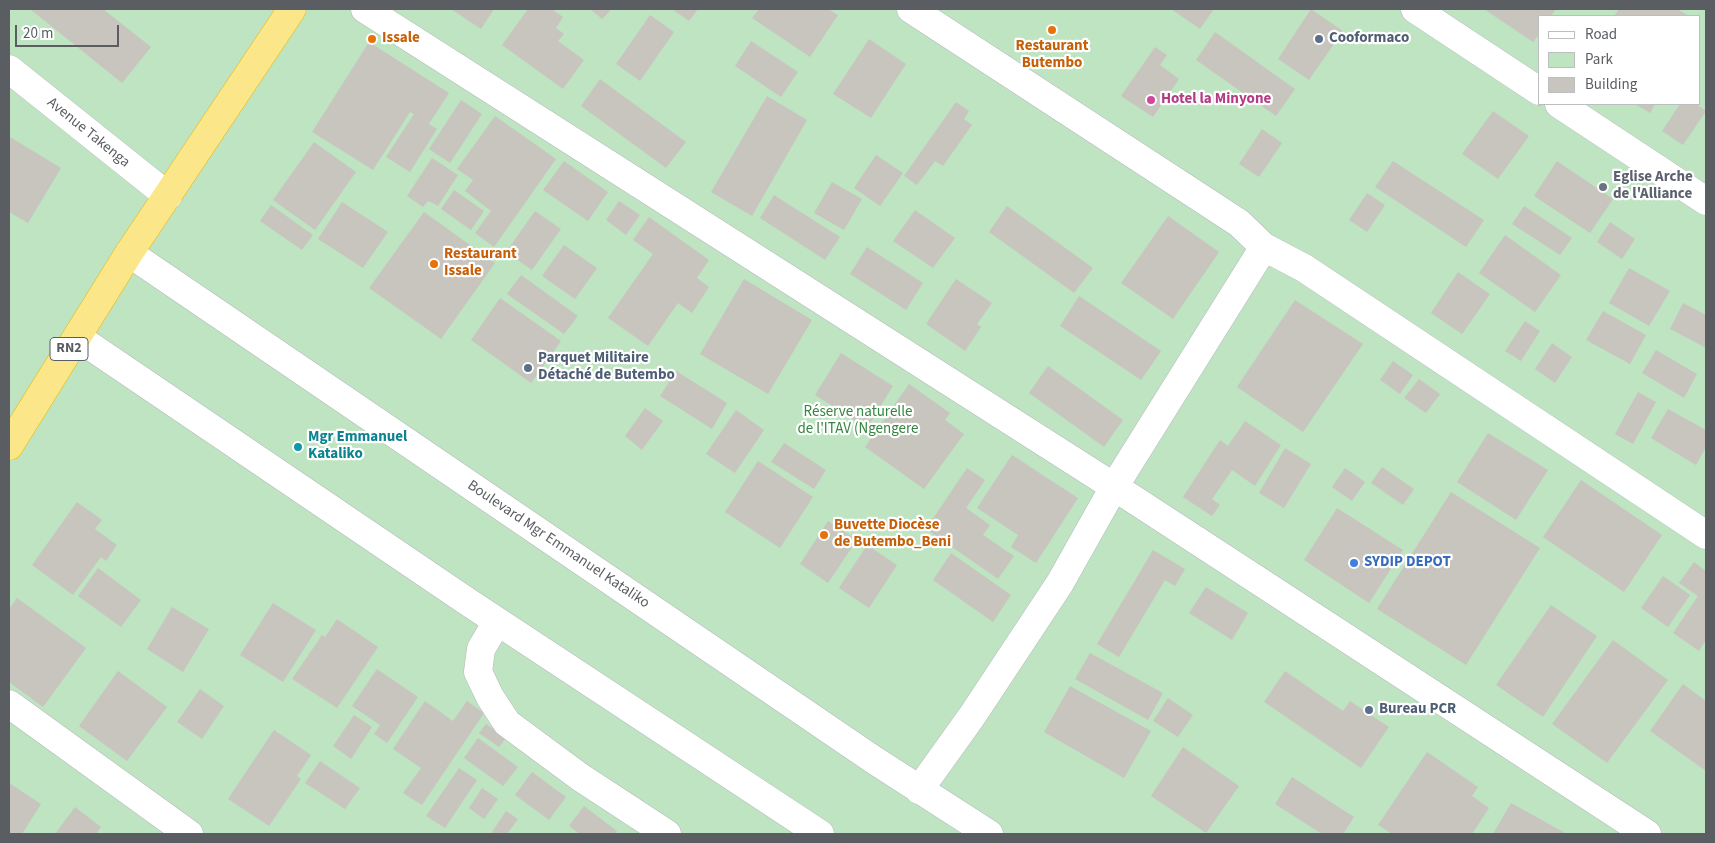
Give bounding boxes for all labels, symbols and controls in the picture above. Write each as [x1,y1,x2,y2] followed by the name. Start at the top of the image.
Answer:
[18,15,121,47] scale bar
[1538,15,1700,105] legend
[23,23,53,44] text: 20 m
[1046,24,1058,36] marker: Restaurant Butembo
[1585,24,1617,45] text: Road
[382,30,420,48] place label: Issale
[1329,30,1409,48] place label: Cooformaco
[366,33,378,45] marker: Issale
[1313,33,1325,45] marker: Cooformaco
[1016,38,1088,73] place label: Restaurant Butembo
[1585,49,1613,70] text: Park
[1585,74,1637,95] text: Building
[1161,91,1271,109] place label: Hotel la Minyone
[43,94,133,172] street label: Avenue Takenga
[1145,94,1157,106] marker: Hotel la Minyone
[1613,169,1693,204] place label: Eglise Arche de l'Alliance
[1597,181,1609,193] marker: Eglise Arche de l'Alliance
[444,246,517,281] place label: Restaurant Issale
[428,258,440,270] marker: Restaurant Issale
[50,338,88,360] road number: RN2
[538,350,675,385] place label: Parquet Militaire Détaché de Butembo
[522,362,534,374] marker: Parquet Militaire Détaché de Butembo
[798,404,918,439] park label: Réserve naturelle de l'ITAV (Ngengere
[308,429,407,464] place label: Mgr Emmanuel Kataliko
[292,441,304,453] marker: Mgr Emmanuel Kataliko
[463,477,653,613] street label: Boulevard Mgr Emmanuel Kataliko
[834,517,951,552] place label: Buvette Diocèse de Butembo_Beni
[818,529,830,541] marker: Buvette Diocèse de Butembo_Beni
[1364,554,1451,572] place label: SYDIP DEPOT
[1348,557,1360,569] marker: SYDIP DEPOT
[1379,701,1456,719] place label: Bureau PCR
[1363,704,1375,716] marker: Bureau PCR

